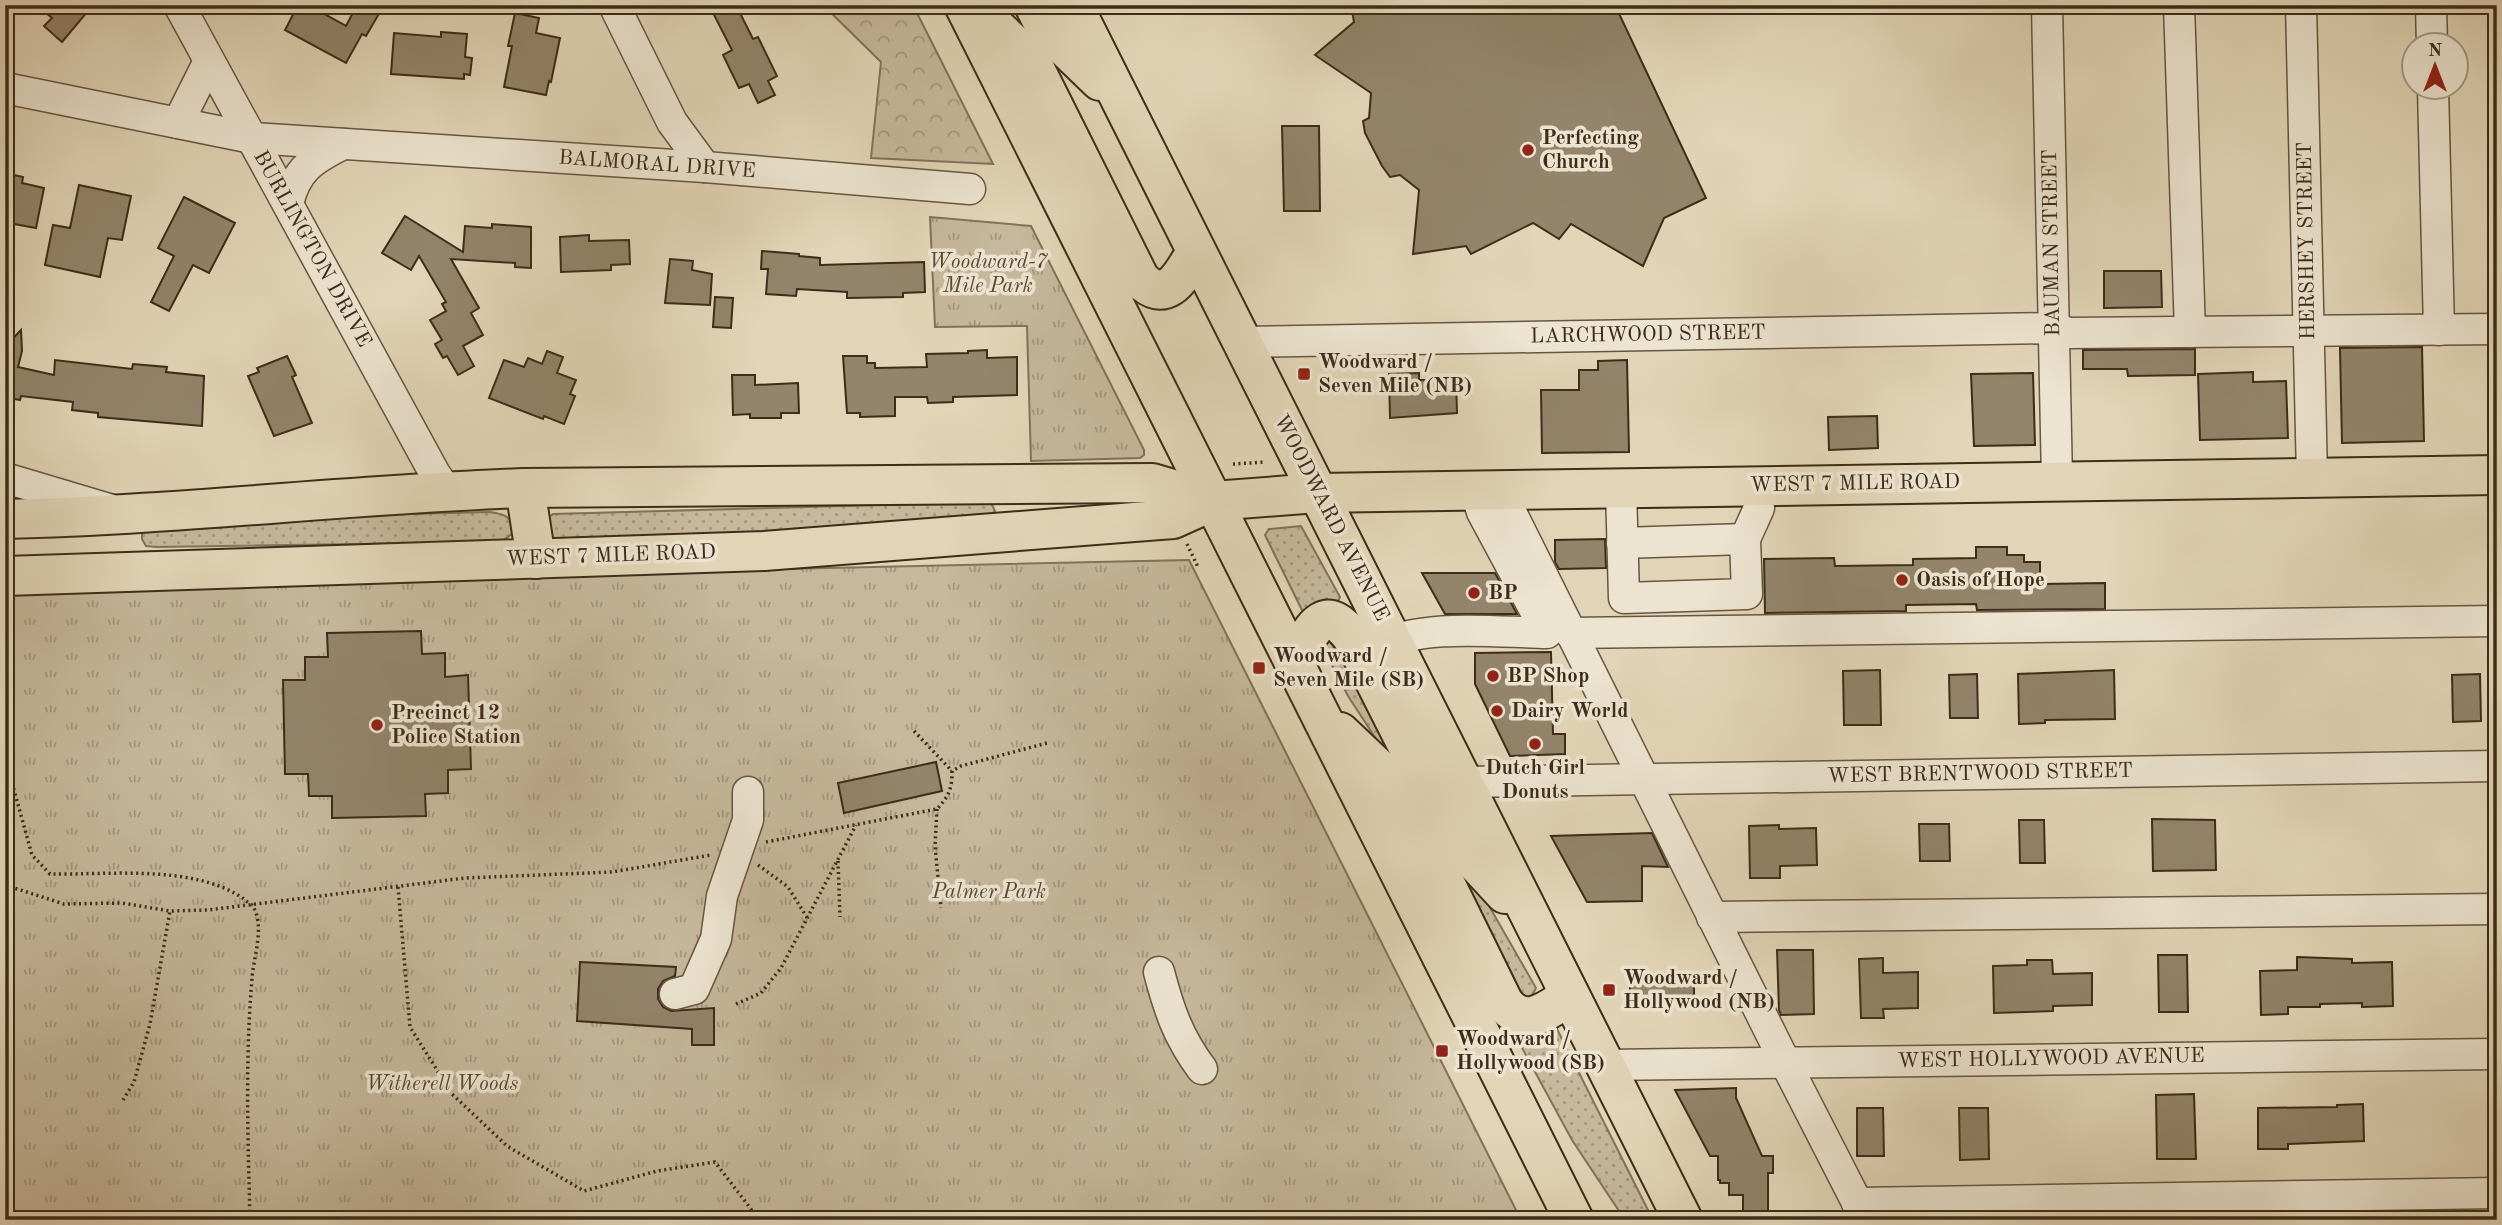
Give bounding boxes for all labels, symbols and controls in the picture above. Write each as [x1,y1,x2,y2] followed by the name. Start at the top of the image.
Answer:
[2400,32,2470,102] north arrow
[2428,42,2443,61] text: N
[1542,128,1639,173] place label: Perfecting Church
[1520,142,1536,158] marker: Perfecting Church
[2295,142,2319,340] street label: HERSHEY STREET
[249,147,375,351] street label: BURLINGTON DRIVE
[558,148,756,182] street label: BALMORAL DRIVE
[2040,149,2064,337] street label: BAUMAN STREET
[928,252,1049,297] park label: Woodward-7 Mile Park
[1530,322,1766,348] street label: LARCHWOOD STREET
[1318,352,1472,397] place label: Woodward / Seven Mile (NB)
[1296,366,1312,382] marker: Woodward / Seven Mile (NB)
[1270,411,1392,625] street label: WOODWARD AVENUE
[1750,472,1960,496] street label: WEST 7 MILE ROAD
[506,542,716,570] street label: WEST 7 MILE ROAD
[1916,570,2045,591] place label: Oasis of Hope
[1894,572,1910,588] marker: Oasis of Hope
[1488,583,1518,604] place label: BP
[1466,585,1482,601] marker: BP
[1273,646,1424,691] place label: Woodward / Seven Mile (SB)
[1251,660,1267,676] marker: Woodward / Seven Mile (SB)
[1507,666,1589,687] place label: BP Shop
[1485,668,1501,684] marker: BP Shop
[1511,701,1628,722] place label: Dairy World
[391,703,521,748] place label: Precinct 12 Police Station
[1489,703,1505,719] marker: Dairy World
[369,717,385,733] marker: Precinct 12 Police Station
[1527,736,1543,752] marker: Dutch Girl Donuts
[1485,758,1585,803] place label: Dutch Girl Donuts
[1827,761,2133,787] street label: WEST BRENTWOOD STREET
[931,882,1046,903] park label: Palmer Park
[1623,968,1775,1013] place label: Woodward / Hollywood (NB)
[1601,982,1617,998] marker: Woodward / Hollywood (NB)
[1456,1029,1605,1074] place label: Woodward / Hollywood (SB)
[1434,1043,1450,1059] marker: Woodward / Hollywood (SB)
[1897,1046,2205,1072] street label: WEST HOLLYWOOD AVENUE
[366,1074,519,1095] park label: Witherell Woods

